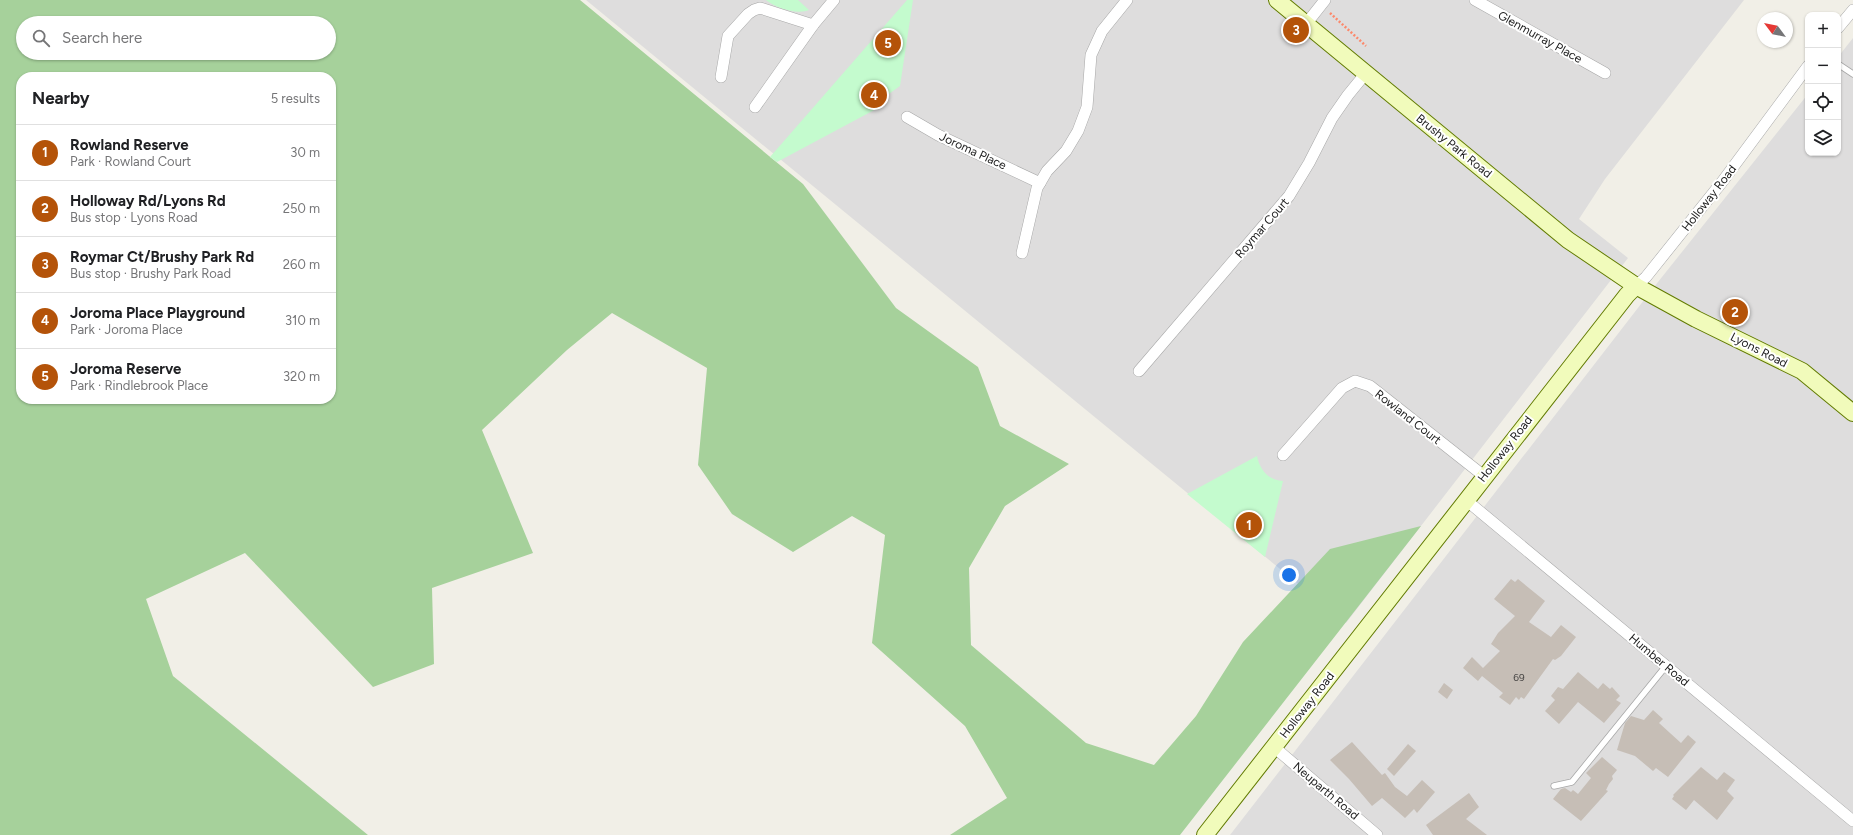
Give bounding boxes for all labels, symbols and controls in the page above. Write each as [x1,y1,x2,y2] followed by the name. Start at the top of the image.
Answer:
[1495,8,1585,66] street label: Glenmurray Place
[1757,12,1793,48] north arrow
[1805,12,1841,156] map controls
[1805,12,1841,48] button: +
[1283,15,1309,45] pin: 3
[16,16,336,60] search box
[30,27,52,49] icon: search
[875,28,901,58] pin: 5
[62,29,142,47] text: Search here
[1805,48,1841,84] button: −
[861,80,887,110] pin: 4
[1805,84,1841,120] button: locate
[32,88,90,108] text: Nearby
[271,91,320,106] text: 5 results
[1413,111,1495,181] street label: Brushy Park Road
[1805,120,1841,156] button: layers
[937,129,1009,173] street label: Joroma Place
[70,136,189,154] text: Rowland Reserve
[42,145,48,160] text: 1
[290,145,320,160] text: 30 m
[70,154,191,169] text: Park · Rowland Court
[1679,162,1739,234] street label: Holloway Road
[70,192,226,210] text: Holloway Rd/Lyons Rd
[1232,195,1292,261] street label: Roymar Court
[41,201,49,216] text: 2
[283,201,320,216] text: 250 m
[70,210,198,225] text: Bus stop · Lyons Road
[70,248,254,266] text: Roymar Ct/Brushy Park Rd
[41,257,49,272] text: 3
[283,257,320,272] text: 260 m
[70,266,231,281] text: Bus stop · Brushy Park Road
[1722,297,1748,327] pin: 2
[70,304,245,322] text: Joroma Place Playground
[41,313,49,328] text: 4
[285,313,320,328] text: 310 m
[70,322,183,337] text: Park · Joroma Place
[1728,330,1790,370] street label: Lyons Road
[70,360,181,378] text: Joroma Reserve
[41,369,49,384] text: 5
[283,369,320,384] text: 320 m
[70,378,208,393] text: Park · Rindlebrook Place
[1372,387,1444,447] street label: Rowland Court
[1475,413,1535,485] street label: Holloway Road
[1236,510,1262,540] pin: 1
[1279,565,1299,585] your location
[1626,631,1692,689] street label: Humber Road
[1277,669,1337,741] street label: Holloway Road
[1513,671,1525,684] house number: 69
[1290,759,1362,823] street label: Neuparth Road

